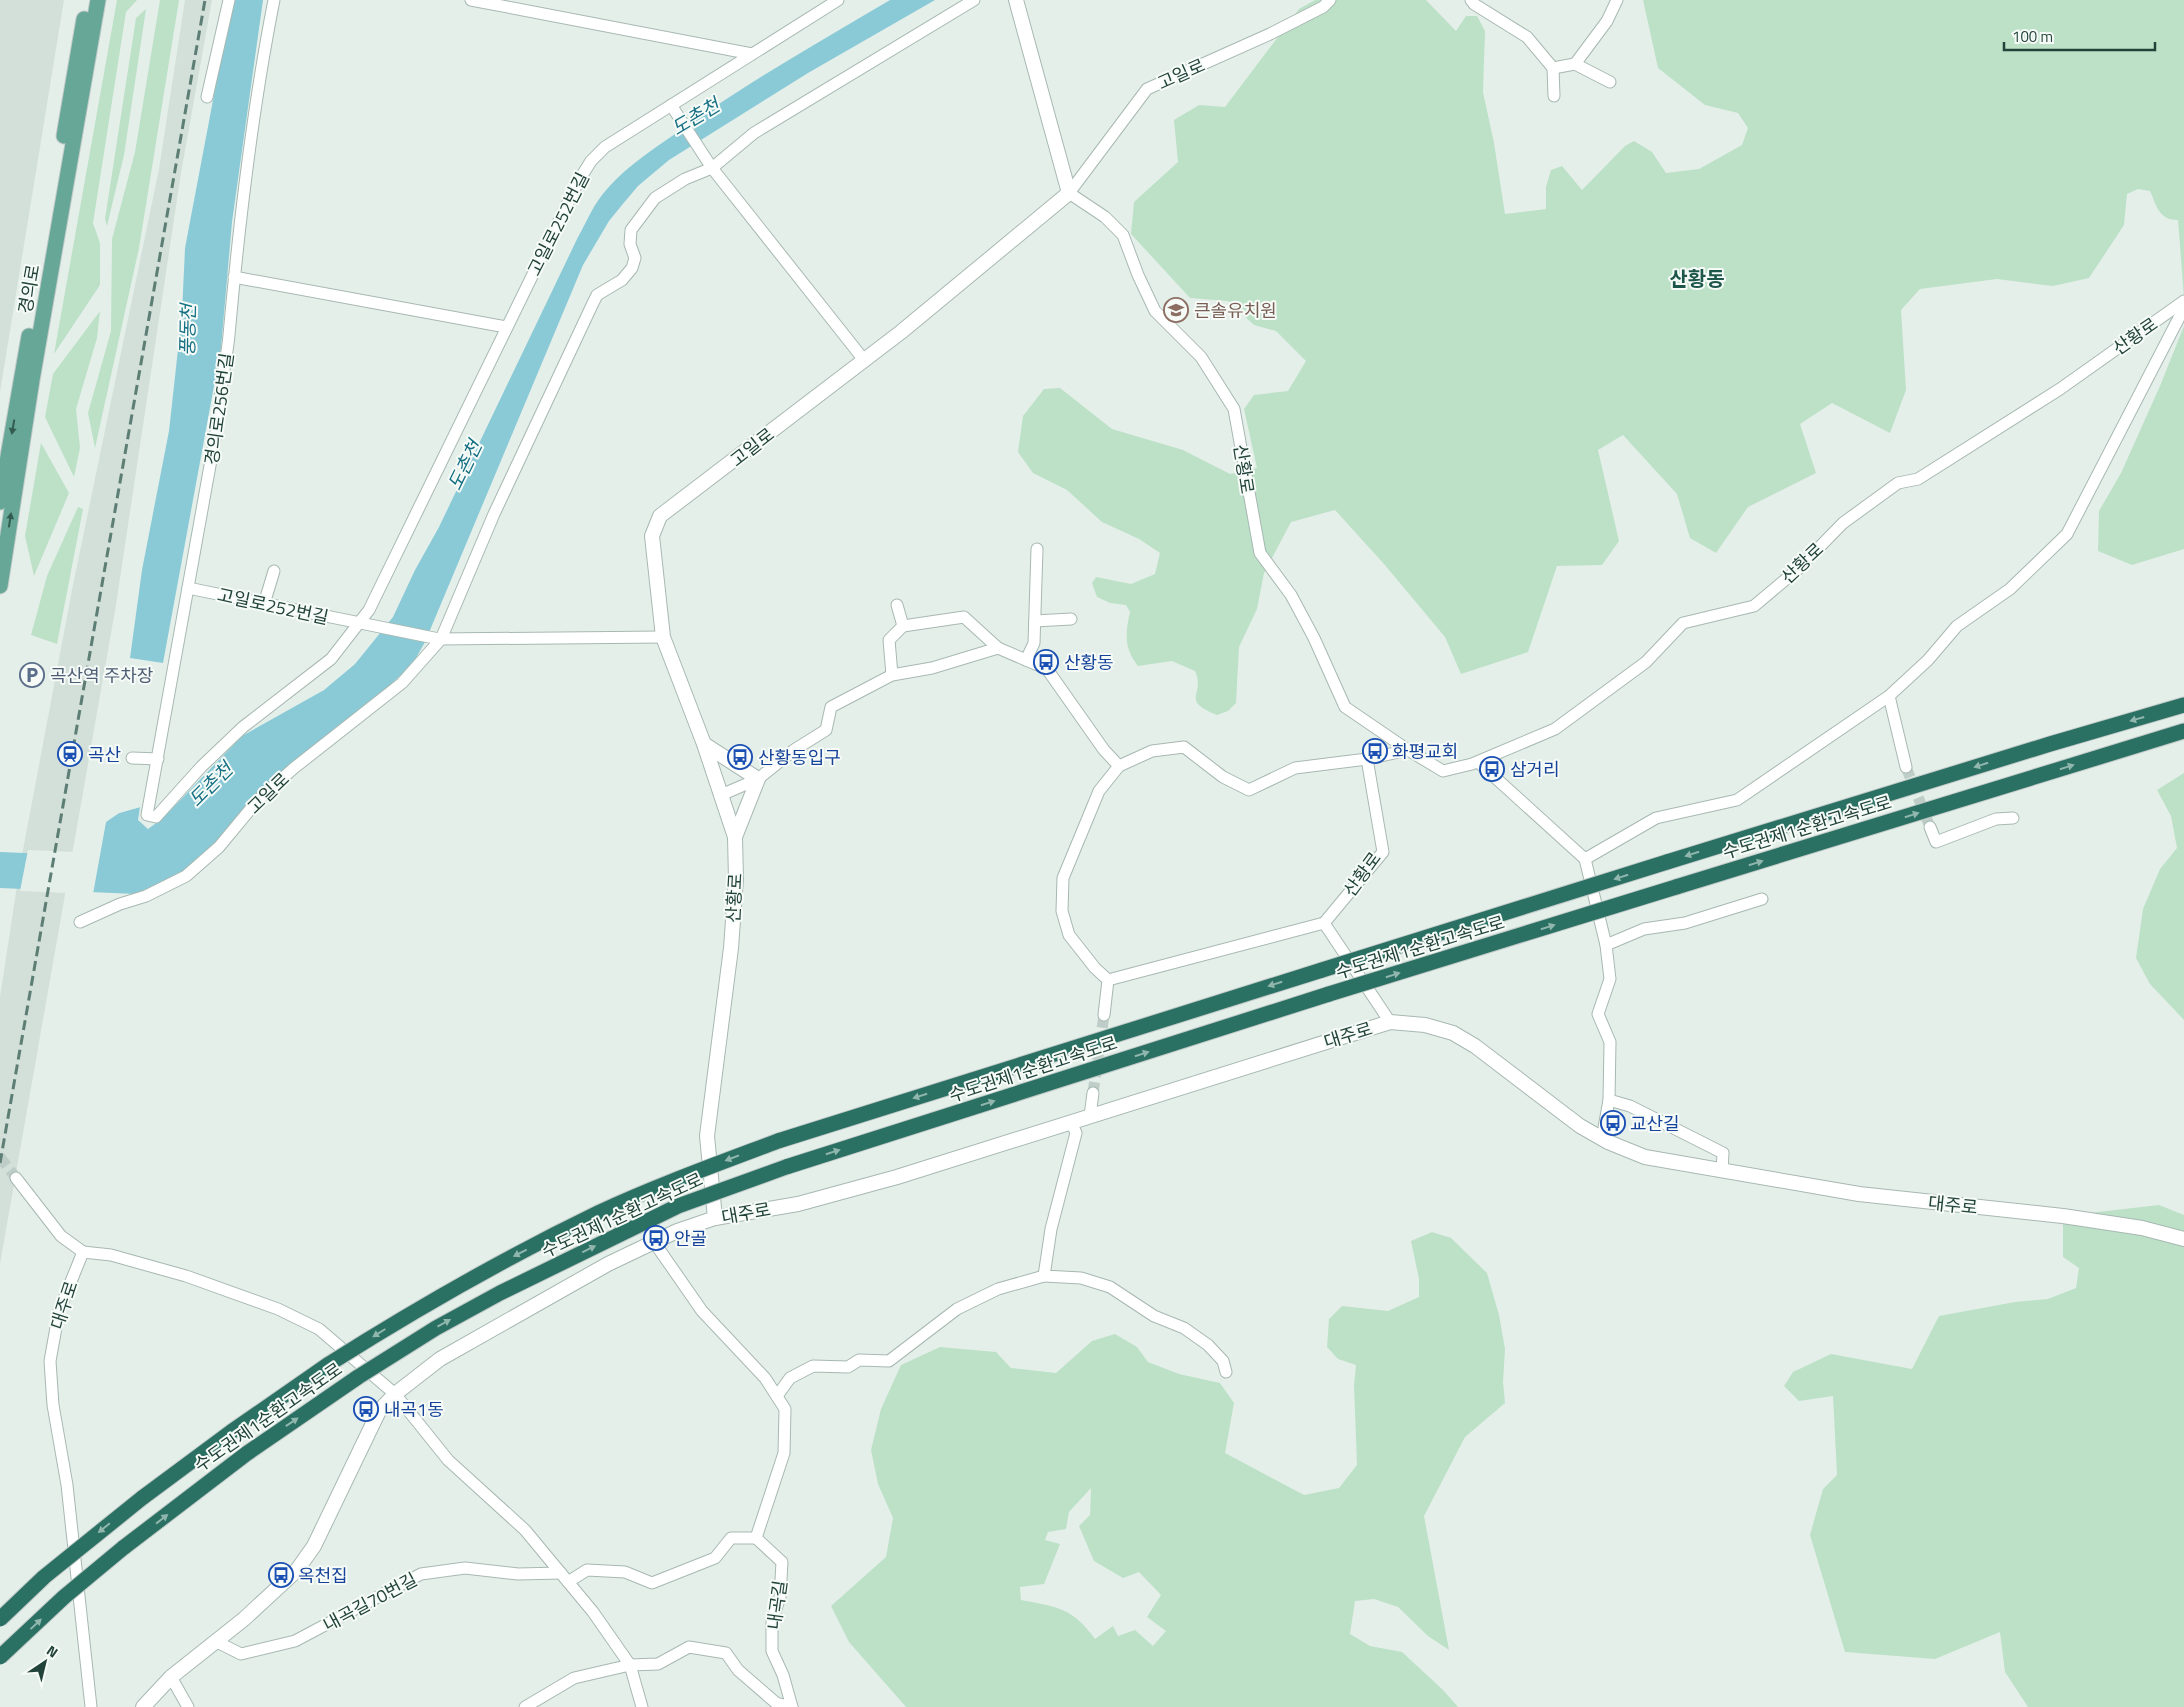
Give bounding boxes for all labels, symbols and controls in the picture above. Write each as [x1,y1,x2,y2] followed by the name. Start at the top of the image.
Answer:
[2004,20,2155,52] scale bar
[2012,25,2053,48] text: 100 m
[1153,52,1209,96] street label: 고일로
[665,89,726,142] water label: 도촌천
[520,168,596,280] street label: 고일로252번길
[11,262,47,316] street label: 경의로
[1669,263,1725,294] district label: 산황동
[1163,297,1189,323] school or university icon: 큰솔유치원
[1194,297,1277,324] place label: 큰솔유치원
[172,302,202,356] water label: 풍동천
[2107,311,2163,361] street label: 산황로
[198,351,240,467] street label: 경의로256번길
[9,420,17,436] one-way arrow
[724,421,780,473] street label: 고일로
[439,434,489,495] water label: 도촌천
[1227,442,1261,496] street label: 산황로
[7,512,15,528] one-way arrow
[1775,536,1829,590] street label: 산황로
[215,581,331,631] street label: 고일로252번길
[1033,649,1059,675] bus stop icon: 산황동
[1064,649,1114,676] place label: 산황동
[19,662,45,688] parking icon: 곡산역 주차장
[50,662,153,689] place label: 곡산역 주차장
[2130,715,2145,723] one-way arrow
[1362,738,1388,764] bus stop icon: 화평교회
[1392,738,1458,765] place label: 화평교회
[57,741,83,767] station icon: 곡산
[88,741,121,768] place label: 곡산
[727,744,753,770] bus stop icon: 산황동입구
[758,744,841,771] place label: 산황동입구
[181,754,240,813] water label: 도촌천
[1479,756,1505,782] bus stop icon: 삼거리
[1510,756,1560,783] place label: 삼거리
[1974,762,1989,769] one-way arrow
[2060,762,2075,770] one-way arrow
[241,766,295,820] street label: 고일로
[1719,788,1895,866] street label: 수도권제1순환고속도로
[1904,810,1919,818] one-way arrow
[1336,846,1388,902] street label: 산황로
[1685,851,1700,859] one-way arrow
[1749,858,1764,866] one-way arrow
[719,872,749,924] street label: 산황로
[1613,873,1628,881] one-way arrow
[1332,908,1508,986] street label: 수도권제1순환고속도로
[1541,922,1556,930] one-way arrow
[1385,970,1400,978] one-way arrow
[1268,981,1283,989] one-way arrow
[1320,1015,1376,1055] street label: 대주로
[945,1029,1121,1109] street label: 수도권제1순환고속도로
[1135,1049,1150,1057] one-way arrow
[912,1093,927,1101] one-way arrow
[980,1099,995,1106] one-way arrow
[1600,1110,1626,1136] bus stop icon: 교산길
[1630,1110,1680,1137] place label: 교산길
[825,1148,840,1156] one-way arrow
[724,1154,739,1162] one-way arrow
[537,1166,707,1264] street label: 수도권제1순환고속도로
[1927,1189,1979,1221] street label: 대주로
[719,1195,773,1231] street label: 대주로
[643,1225,669,1251] bus stop icon: 안골
[674,1225,707,1252] place label: 안골
[582,1245,596,1253] one-way arrow
[513,1249,527,1257] one-way arrow
[43,1277,85,1333] street label: 대주로
[438,1319,451,1328] one-way arrow
[372,1328,385,1337] one-way arrow
[188,1356,348,1478] street label: 수도권제1순환고속도로
[353,1396,379,1422] bus stop icon: 내곡1동
[384,1396,444,1423] place label: 내곡1동
[285,1417,299,1427] one-way arrow
[155,1513,168,1524] one-way arrow
[98,1523,111,1534] one-way arrow
[268,1562,294,1588] bus stop icon: 옥천집
[298,1562,348,1589] place label: 옥천집
[318,1566,422,1638] street label: 내곡길70번길
[760,1579,794,1631] street label: 내곡길
[29,1618,41,1630] one-way arrow
[20,1637,70,1687] north arrow
[43,1640,63,1662] text: N

